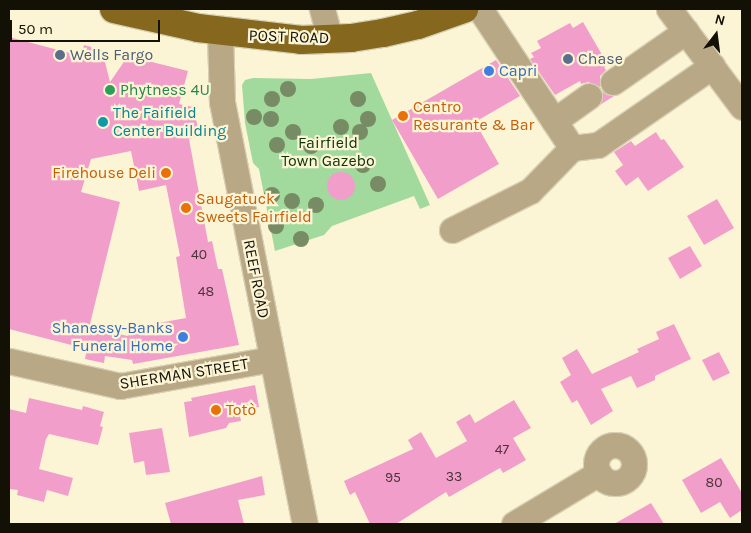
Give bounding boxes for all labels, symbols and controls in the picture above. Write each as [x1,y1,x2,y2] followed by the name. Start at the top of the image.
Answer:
[12,10,162,42] scale bar
[691,10,741,60] north arrow
[713,11,727,30] text: N
[18,20,53,38] text: 50 m
[248,26,330,48] street label: POST ROAD
[70,45,153,65] place label: Wells Fargo
[54,49,66,61] marker: Wells Fargo
[578,49,623,69] place label: Chase
[562,53,574,65] marker: Chase
[499,61,538,81] place label: Capri
[483,65,495,77] marker: Capri
[120,80,210,100] place label: Phytness 4U
[104,84,116,96] marker: Phytness 4U
[413,97,534,135] place label: Centro Resurante & Bar
[113,103,226,141] place label: The Faifield Center Building
[397,110,409,122] marker: Centro Resurante & Bar
[97,116,109,128] marker: The Faifield Center Building
[281,133,375,171] park label: Fairfield Town Gazebo
[52,163,156,183] place label: Firehouse Deli
[160,167,172,179] marker: Firehouse Deli
[196,189,312,227] place label: Saugatuck Sweets Fairfield
[180,202,192,214] marker: Saugatuck Sweets Fairfield
[239,238,273,320] street label: REEF ROAD
[191,247,207,263] house number: 40
[198,284,214,300] house number: 48
[52,318,173,356] place label: Shanessy-Banks Funeral Home
[177,331,189,343] marker: Shanessy-Banks Funeral Home
[118,354,250,394] street label: SHERMAN STREET
[226,400,256,420] place label: Totò
[210,404,222,416] marker: Totò
[495,442,509,458] house number: 47
[446,469,462,485] house number: 33
[385,470,401,486] house number: 95
[706,475,722,491] house number: 80

